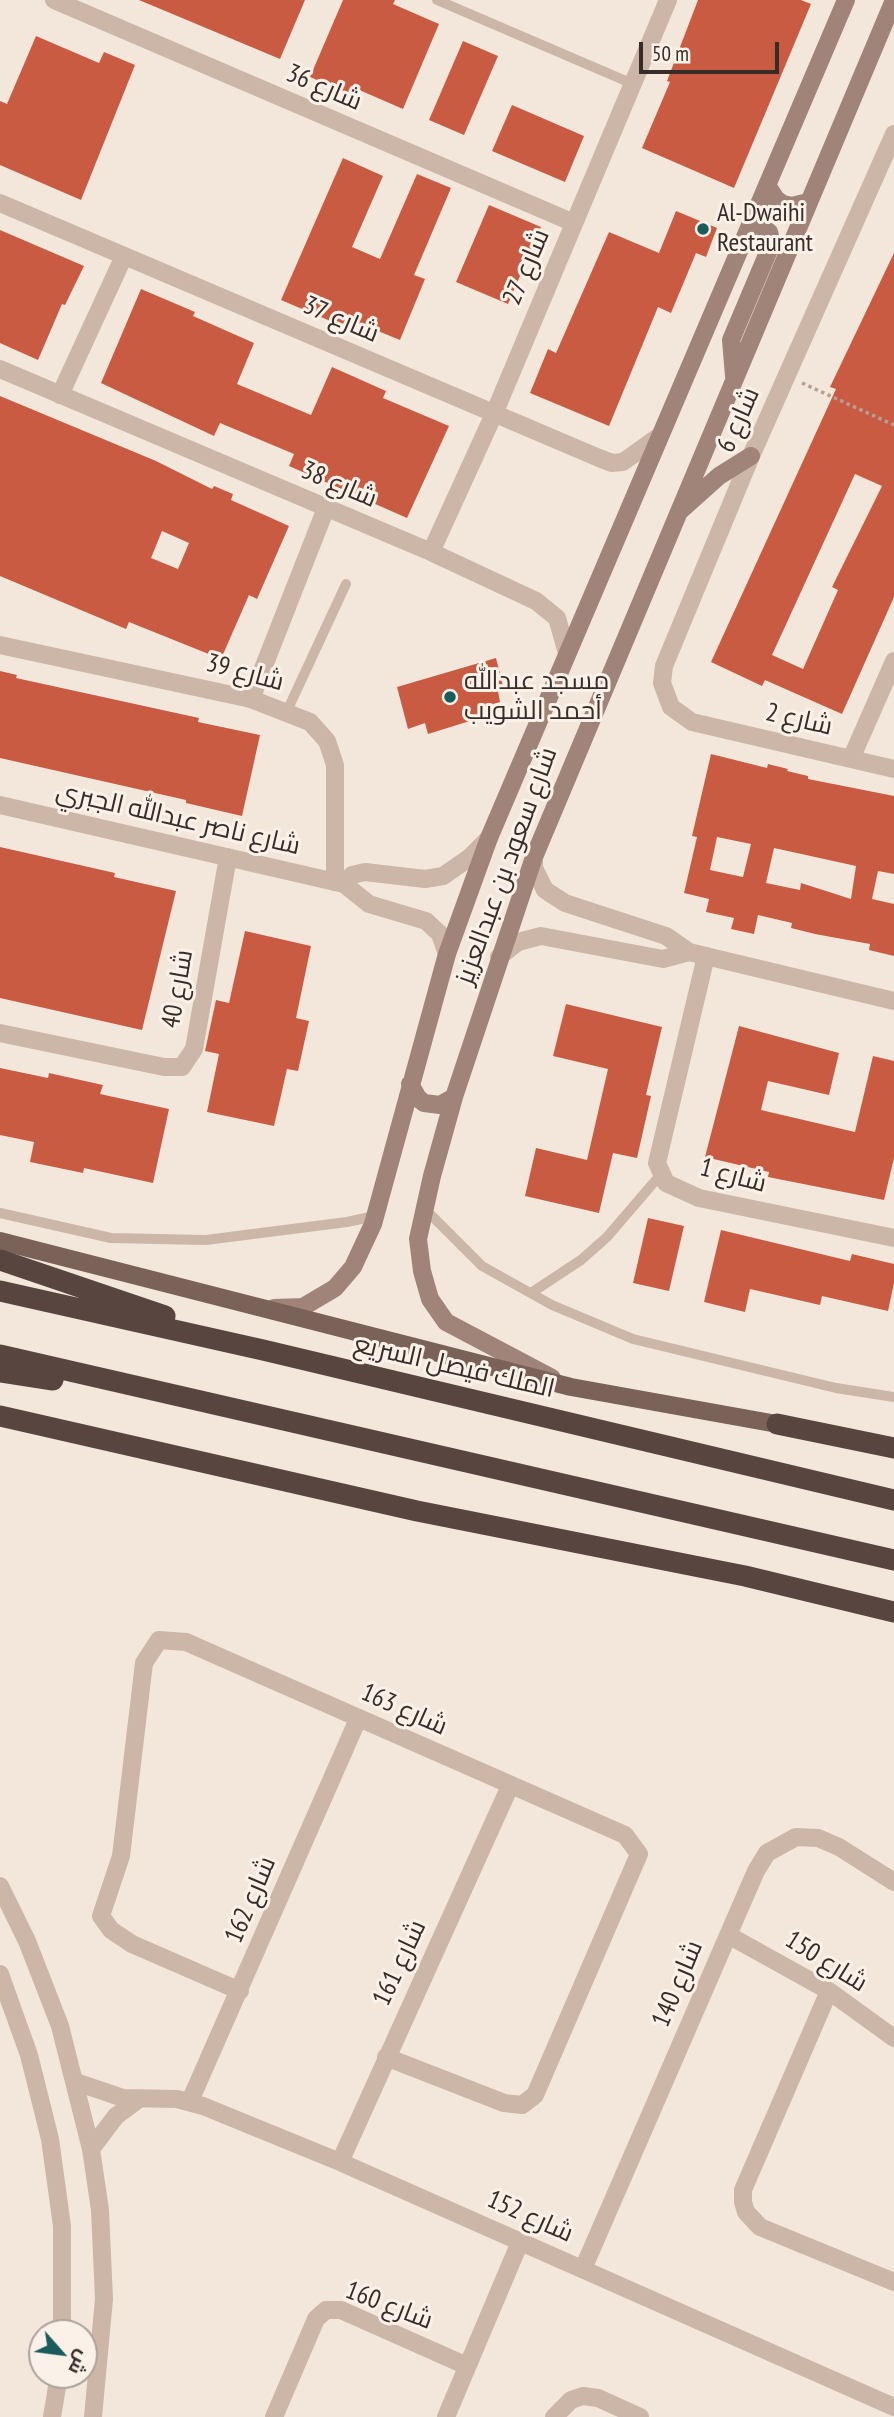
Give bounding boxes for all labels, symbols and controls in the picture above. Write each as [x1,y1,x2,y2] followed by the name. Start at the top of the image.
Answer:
[642,28,782,72] scale bar
[652,40,689,67] text: 50 m
[281,58,367,118] street label: شارع 36
[717,198,813,260] place label: Al-Dwaihi Restaurant
[695,221,711,237] marker: Al-Dwaihi Restaurant
[497,224,557,310] street label: شارع 27
[298,290,384,350] street label: شارع 37
[711,383,767,457] street label: شارع 6
[296,455,382,515] street label: شارع 38
[203,648,287,698] street label: شارع 39
[464,666,609,728] place label: مسجد عبدالله أحمد الشويب
[442,689,458,705] marker: مسجد عبدالله أحمد الشويب
[763,697,835,743] street label: شارع 2
[450,743,564,989] street label: شارع سعود بن عبدالعزيز
[53,776,303,862] street label: شارع ناصر عبدالله الجبري
[156,947,200,1031] street label: شارع 40
[696,1152,770,1200] street label: شارع 1
[351,1329,557,1405] street label: الملك فيصل السريع
[356,1677,452,1743] street label: شارع 163
[219,1852,283,1948] street label: شارع 162
[367,1915,433,2011] street label: شارع 161
[779,1925,873,1999] street label: شارع 150
[646,1936,710,2032] street label: شارع 140
[482,2184,578,2250] street label: شارع 152
[341,2275,437,2337] street label: شارع 160
[28,2319,98,2389] north arrow
[63,2347,96,2379] text: ش

